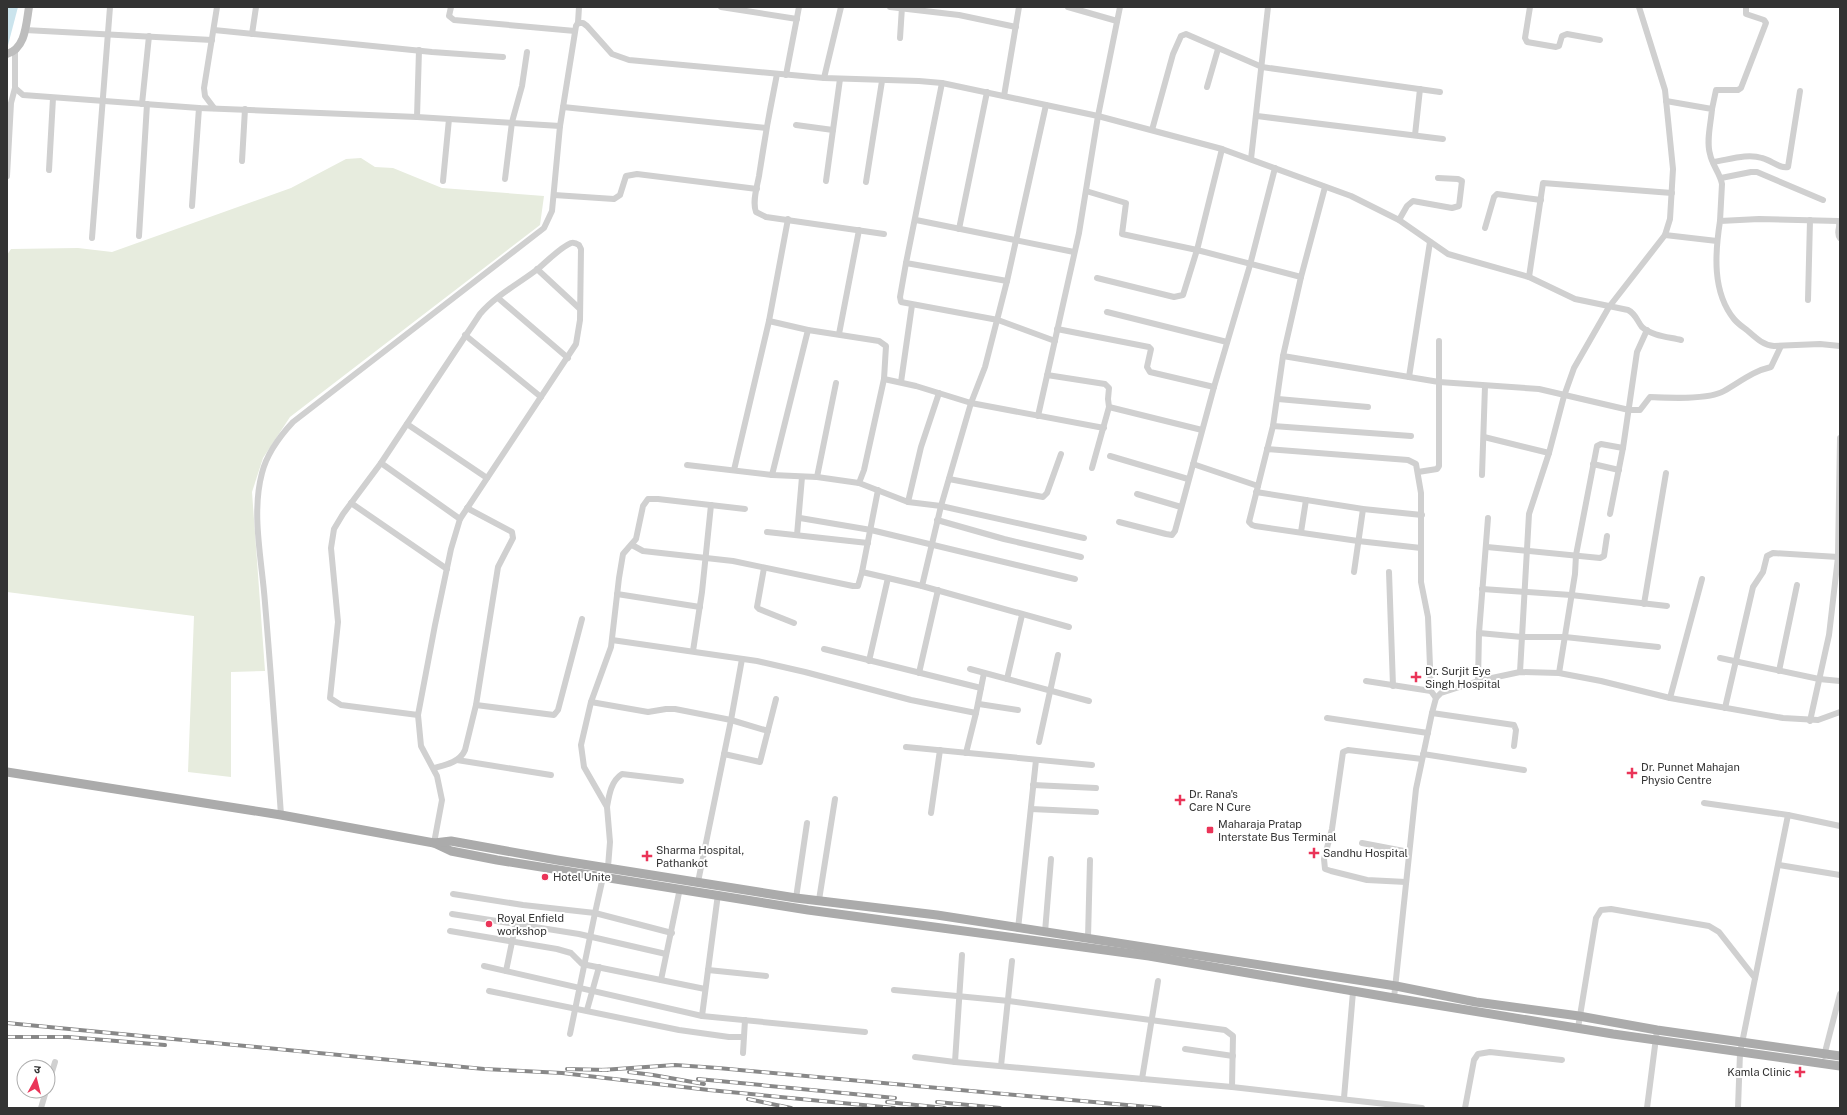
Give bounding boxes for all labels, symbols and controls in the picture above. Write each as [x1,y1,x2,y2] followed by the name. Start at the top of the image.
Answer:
[1425,665,1500,690] place label: Dr. Surjit Eye Singh Hospital
[1410,671,1422,683] marker: Dr. Surjit Eye Singh Hospital
[1641,761,1740,786] place label: Dr. Punnet Mahajan Physio Centre
[1626,767,1638,779] marker: Dr. Punnet Mahajan Physio Centre
[1189,788,1251,813] place label: Dr. Rana's Care N Cure
[1174,794,1186,806] marker: Dr. Rana's Care N Cure
[1218,818,1337,843] place label: Maharaja Pratap Interstate Bus Terminal
[1205,825,1215,835] marker: Maharaja Pratap Interstate Bus Terminal
[656,844,744,869] place label: Sharma Hospital, Pathankot
[1308,847,1320,859] marker: Sandhu Hospital
[1323,847,1408,859] place label: Sandhu Hospital
[641,850,653,862] marker: Sharma Hospital, Pathankot
[553,871,611,883] place label: Hotel Unite
[540,872,550,882] marker: Hotel Unite
[497,912,564,937] place label: Royal Enfield workshop
[484,919,494,929] marker: Royal Enfield workshop
[16,1059,56,1099] north arrow
[33,1063,42,1075] text: उ
[1727,1066,1791,1078] place label: Kamla Clinic
[1794,1066,1806,1078] marker: Kamla Clinic

